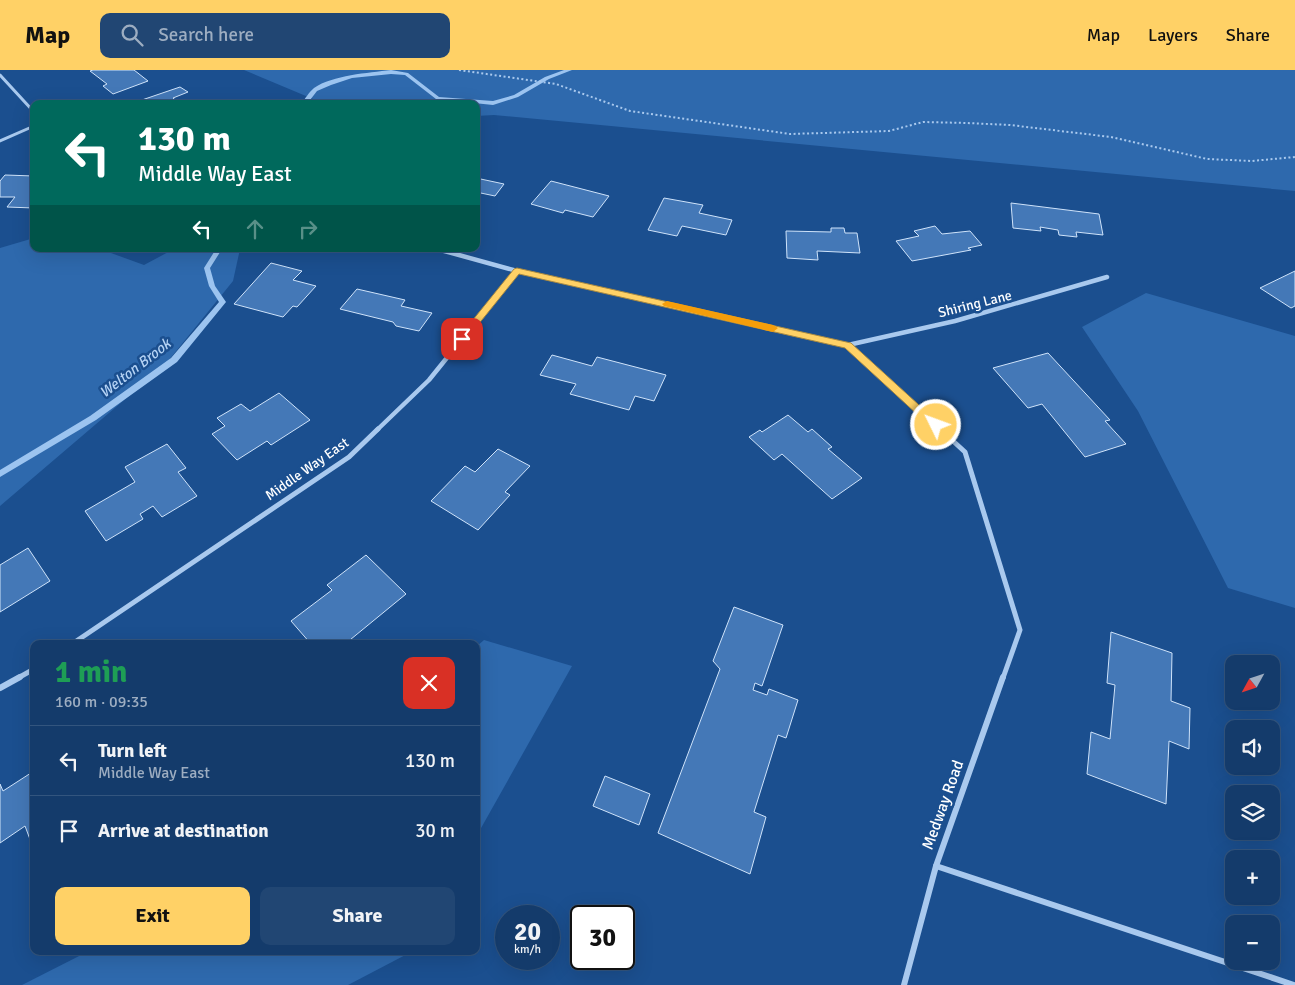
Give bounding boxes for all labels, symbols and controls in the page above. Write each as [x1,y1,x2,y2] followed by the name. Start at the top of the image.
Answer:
[100,13,450,58] search box
[25,20,70,50] text: Map
[118,21,146,49] icon: search
[158,23,254,47] text: Search here
[1087,24,1120,46] text: Map
[1148,24,1198,46] text: Layers
[1226,24,1270,46] text: Share
[138,117,231,160] text: 130 m
[55,120,120,185] icon: left
[138,160,292,187] text: Middle Way East
[188,215,216,243] icon: left
[241,215,269,243] icon: ahead
[294,215,322,243] icon: right
[936,287,1014,321] street label: Shiring Lane
[441,318,483,360] pin
[448,325,476,353] icon: arrive
[96,334,175,401] water label: Welton Brook
[909,398,961,450] position arrow
[262,434,352,504] street label: Middle Way East
[55,654,127,691] text: 1 min
[1225,655,1280,710] north arrow
[1225,655,1280,970] map controls
[403,657,455,709] button: close
[55,692,148,712] text: 160 m · 09:35
[1225,720,1280,775] button: sound
[98,739,167,763] text: Turn left
[55,747,83,775] icon: left
[405,749,455,773] text: 130 m
[918,757,968,853] street label: Medway Road
[98,763,210,783] text: Middle Way East
[1225,785,1280,840] button: layers
[55,817,83,845] icon: arrive
[98,819,269,843] text: Arrive at destination
[415,819,455,843] text: 30 m
[1225,850,1280,905] button: +
[55,887,250,945] button: Exit
[260,887,455,945] button: Share
[570,905,635,970] speed limit sign: 30
[1225,915,1280,970] button: −
[514,916,541,947] text: 20
[514,942,541,957] text: km/h

